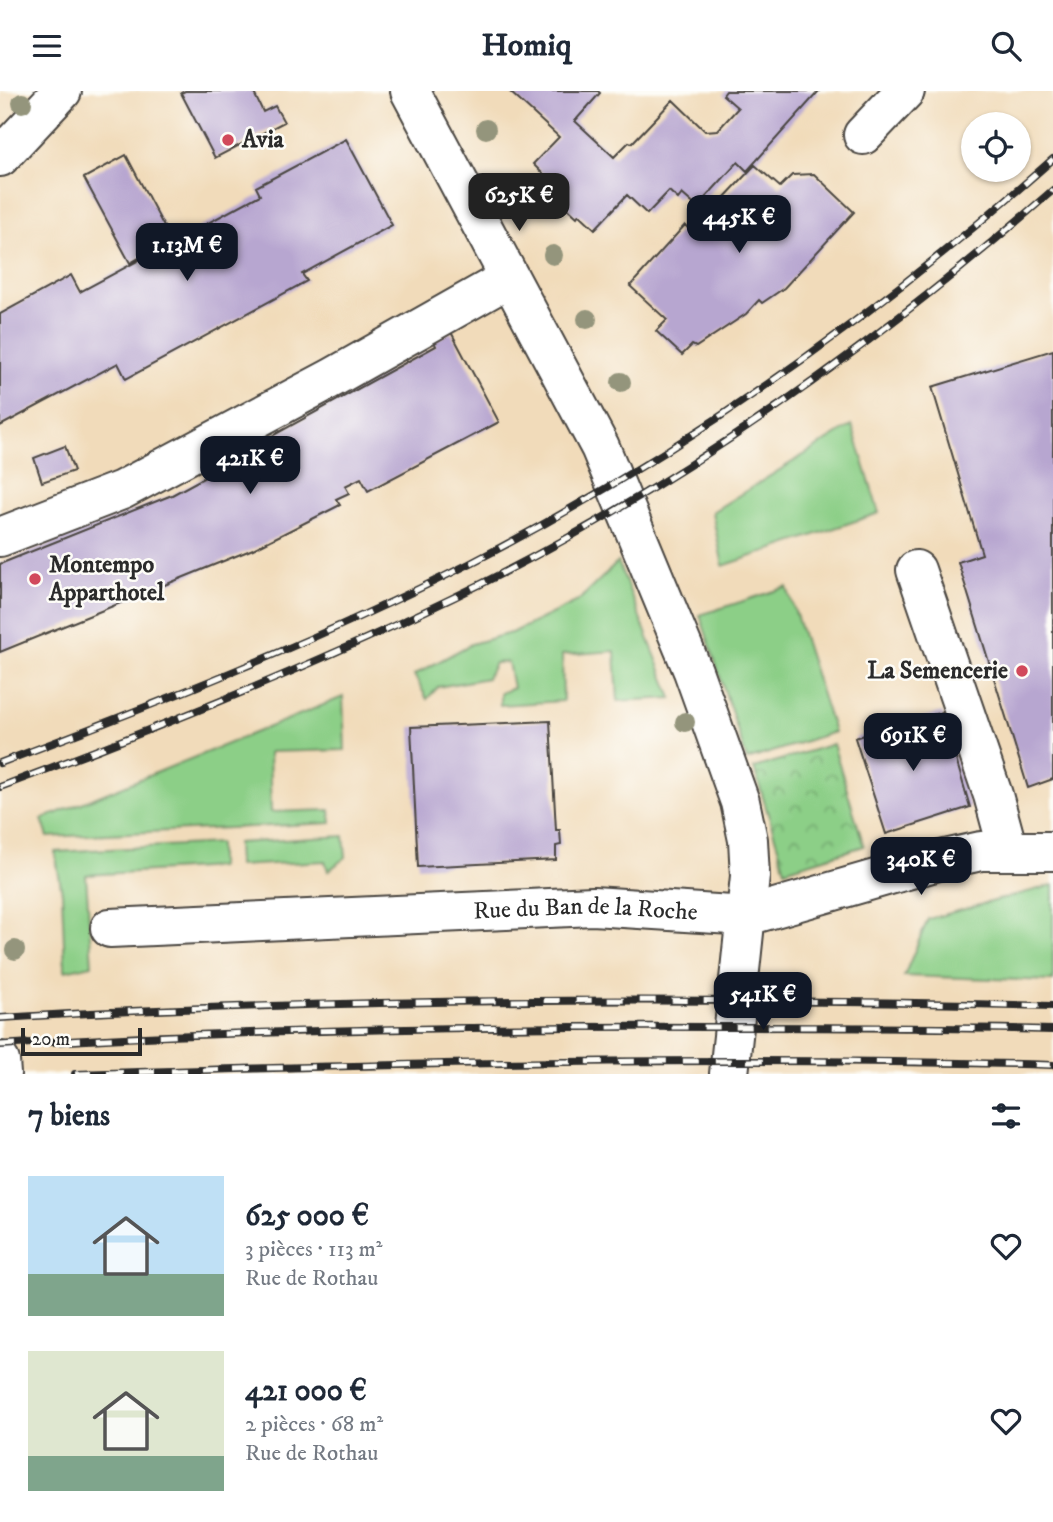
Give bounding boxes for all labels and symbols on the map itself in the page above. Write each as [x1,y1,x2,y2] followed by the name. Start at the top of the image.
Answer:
[241,125,285,155] place label: Avia
[220,132,236,148] marker: Avia
[462,173,576,233] pin: 625K €
[682,195,796,255] pin: 445K €
[122,223,252,283] pin: 1.13M €
[193,437,307,496] pin: 421K €
[48,550,165,608] place label: Montempo Apparthotel
[27,571,43,587] marker: Montempo Apparthotel
[867,656,1008,686] place label: La Semencerie
[1014,663,1030,679] marker: La Semencerie
[856,713,970,773] pin: 691K €
[864,837,978,897] pin: 340K €
[473,891,699,928] street label: Rue du Ban de la Roche
[706,972,820,1032] pin: 541K €
[21,1025,142,1057] scale bar

